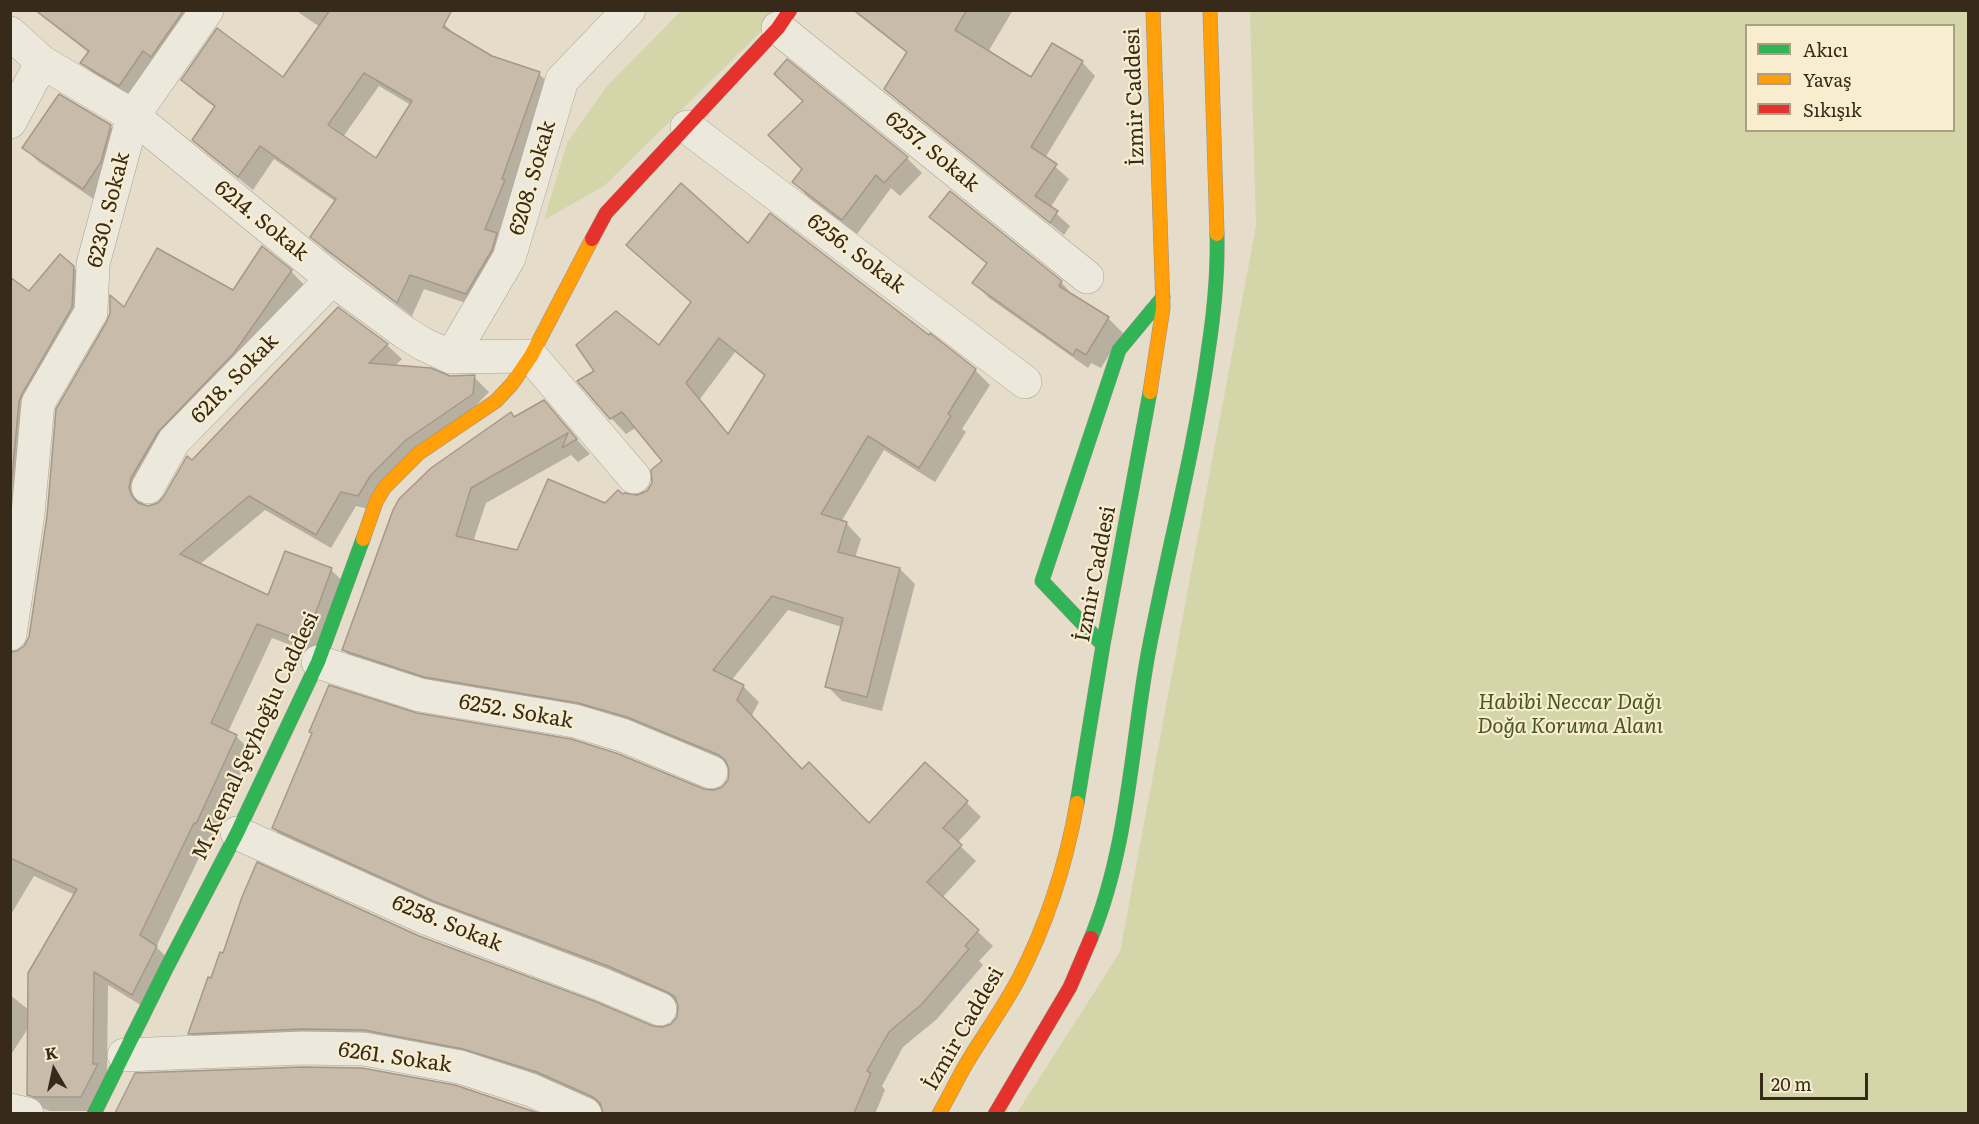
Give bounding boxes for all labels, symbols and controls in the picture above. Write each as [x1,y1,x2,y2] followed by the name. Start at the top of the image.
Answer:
[1745,24,1955,132] legend
[1120,27,1150,167] street label: İzmir Caddesi
[1803,36,1848,63] text: Akıcı
[1803,66,1851,93] text: Yavaş
[1803,96,1862,123] text: Sıkışık
[880,106,984,198] street label: 6257. Sokak
[505,118,561,238] street label: 6208. Sokak
[82,150,136,270] street label: 6230. Sokak
[209,175,313,267] street label: 6214. Sokak
[802,209,910,299] street label: 6256. Sokak
[186,329,284,429] street label: 6218. Sokak
[1070,504,1122,644] street label: İzmir Caddesi
[187,608,325,864] street label: M.Kemal Şeyhoğlu Caddesi
[457,690,575,734] street label: 6252. Sokak
[1477,690,1663,740] park label: Habibi Neccar Dağı Doğa Koruma Alanı
[388,890,506,958] street label: 6258. Sokak
[919,963,1009,1095] street label: İzmir Caddesi
[337,1038,453,1078] street label: 6261. Sokak
[43,1039,59,1065] text: K
[24,1040,84,1100] north arrow
[1763,1061,1871,1099] scale bar
[1771,1070,1812,1097] text: 20 m

